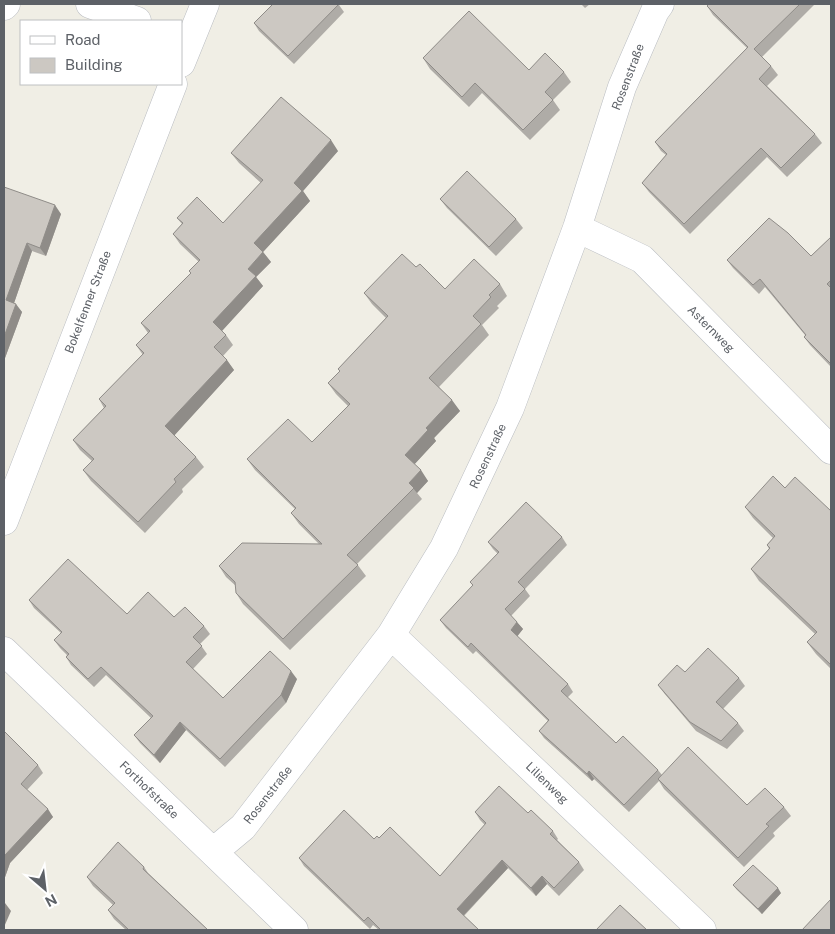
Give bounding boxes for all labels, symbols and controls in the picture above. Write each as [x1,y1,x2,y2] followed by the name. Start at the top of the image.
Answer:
[20,20,182,85] legend
[65,31,101,48] text: Road
[609,42,647,112] street label: Rosenstraße
[65,56,123,73] text: Building
[62,249,114,355] street label: Bokelfenner Straße
[685,303,737,355] street label: Asternweg
[467,421,509,491] street label: Rosenstraße
[117,758,182,822] street label: Forthofstraße
[523,759,571,807] street label: Lilienweg
[241,763,295,827] street label: Rosenstraße
[20,864,70,914] north arrow
[43,891,60,910] text: N

